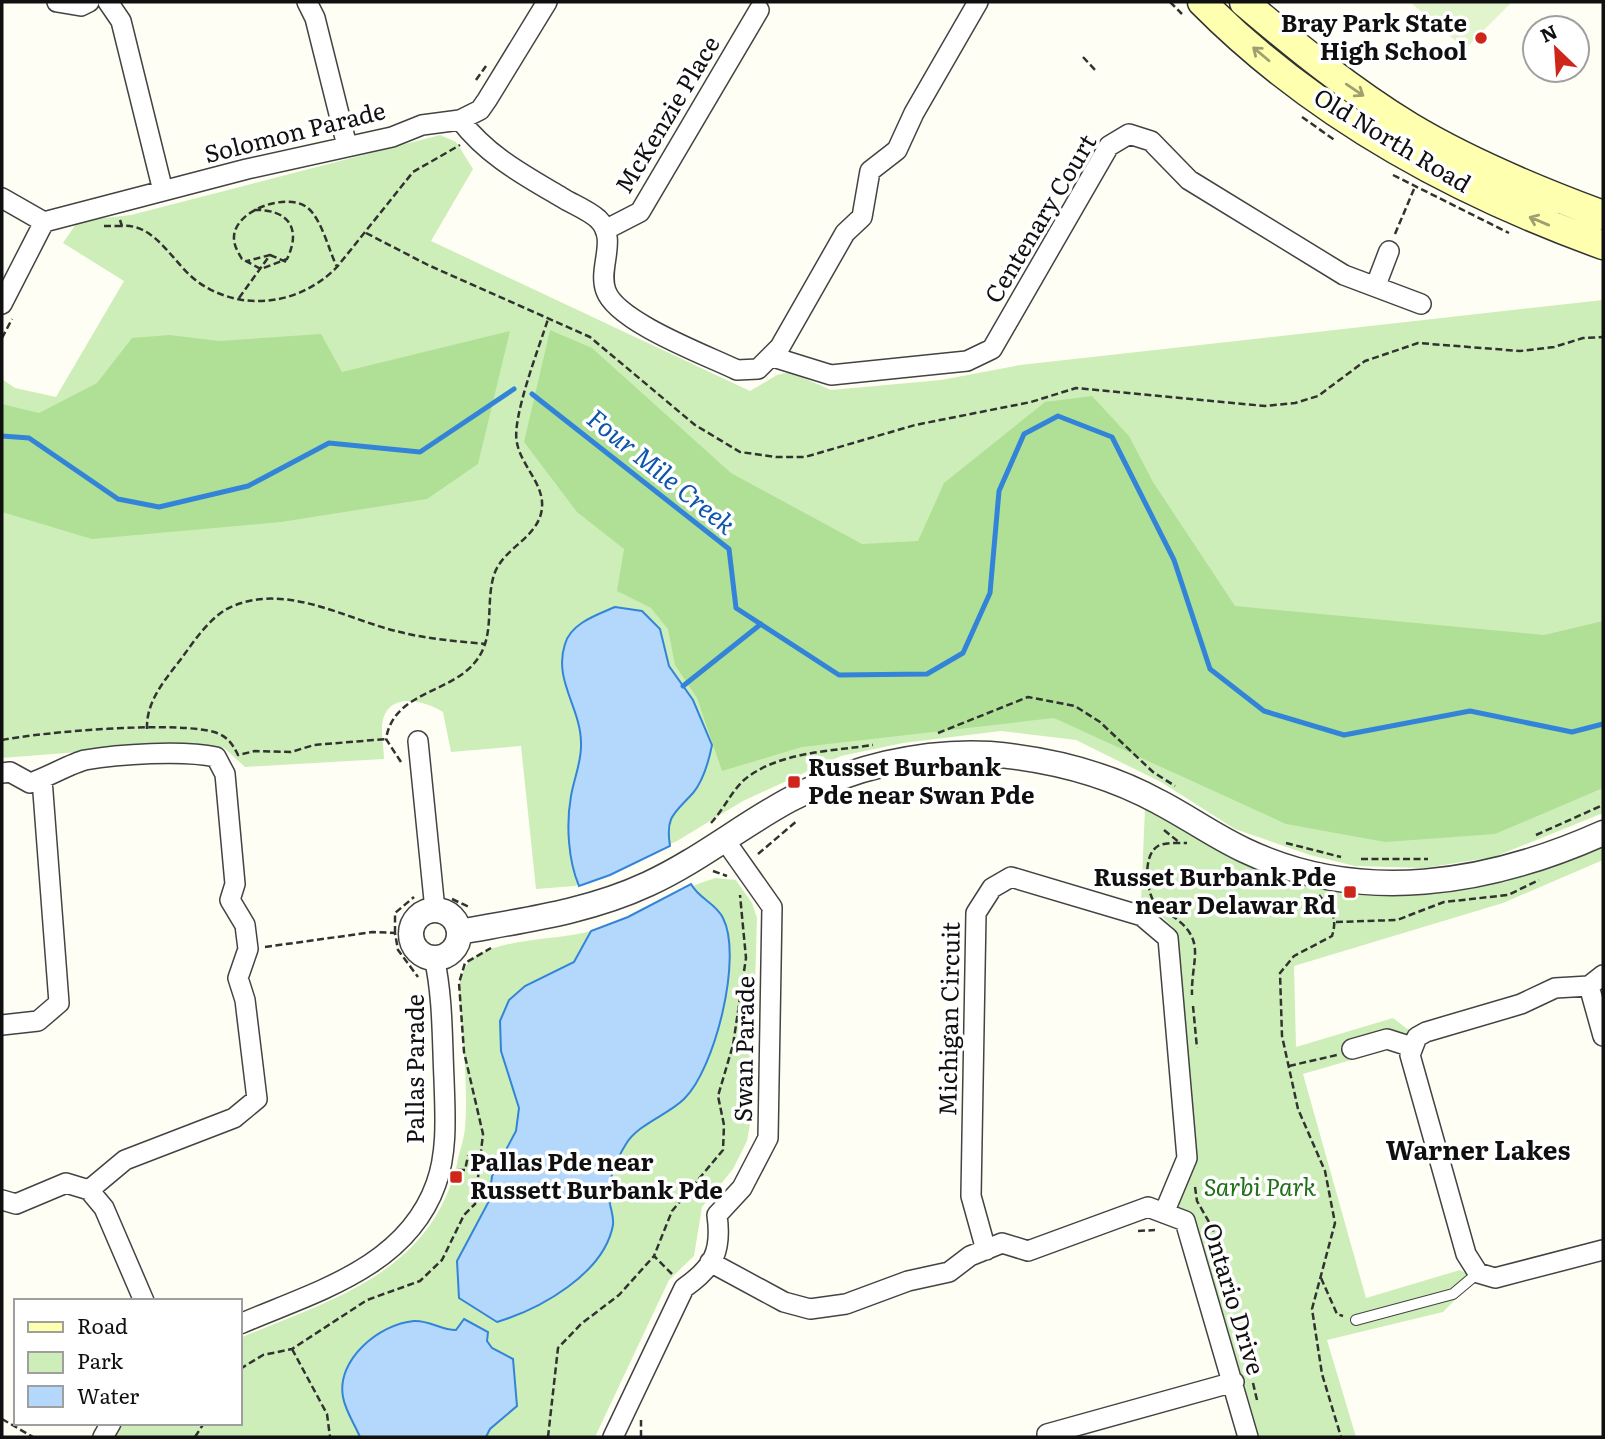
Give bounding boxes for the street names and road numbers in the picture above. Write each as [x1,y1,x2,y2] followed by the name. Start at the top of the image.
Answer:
[605,28,727,199] street label: McKenzie Place
[1308,78,1479,200] street label: Old North Road
[200,91,389,170] street label: Solomon Parade
[975,126,1103,309] street label: Centenary Court
[928,921,967,1116] street label: Michigan Circuit
[724,976,761,1122] street label: Swan Parade
[396,994,431,1144] street label: Pallas Parade
[1196,1218,1275,1378] street label: Ontario Drive

